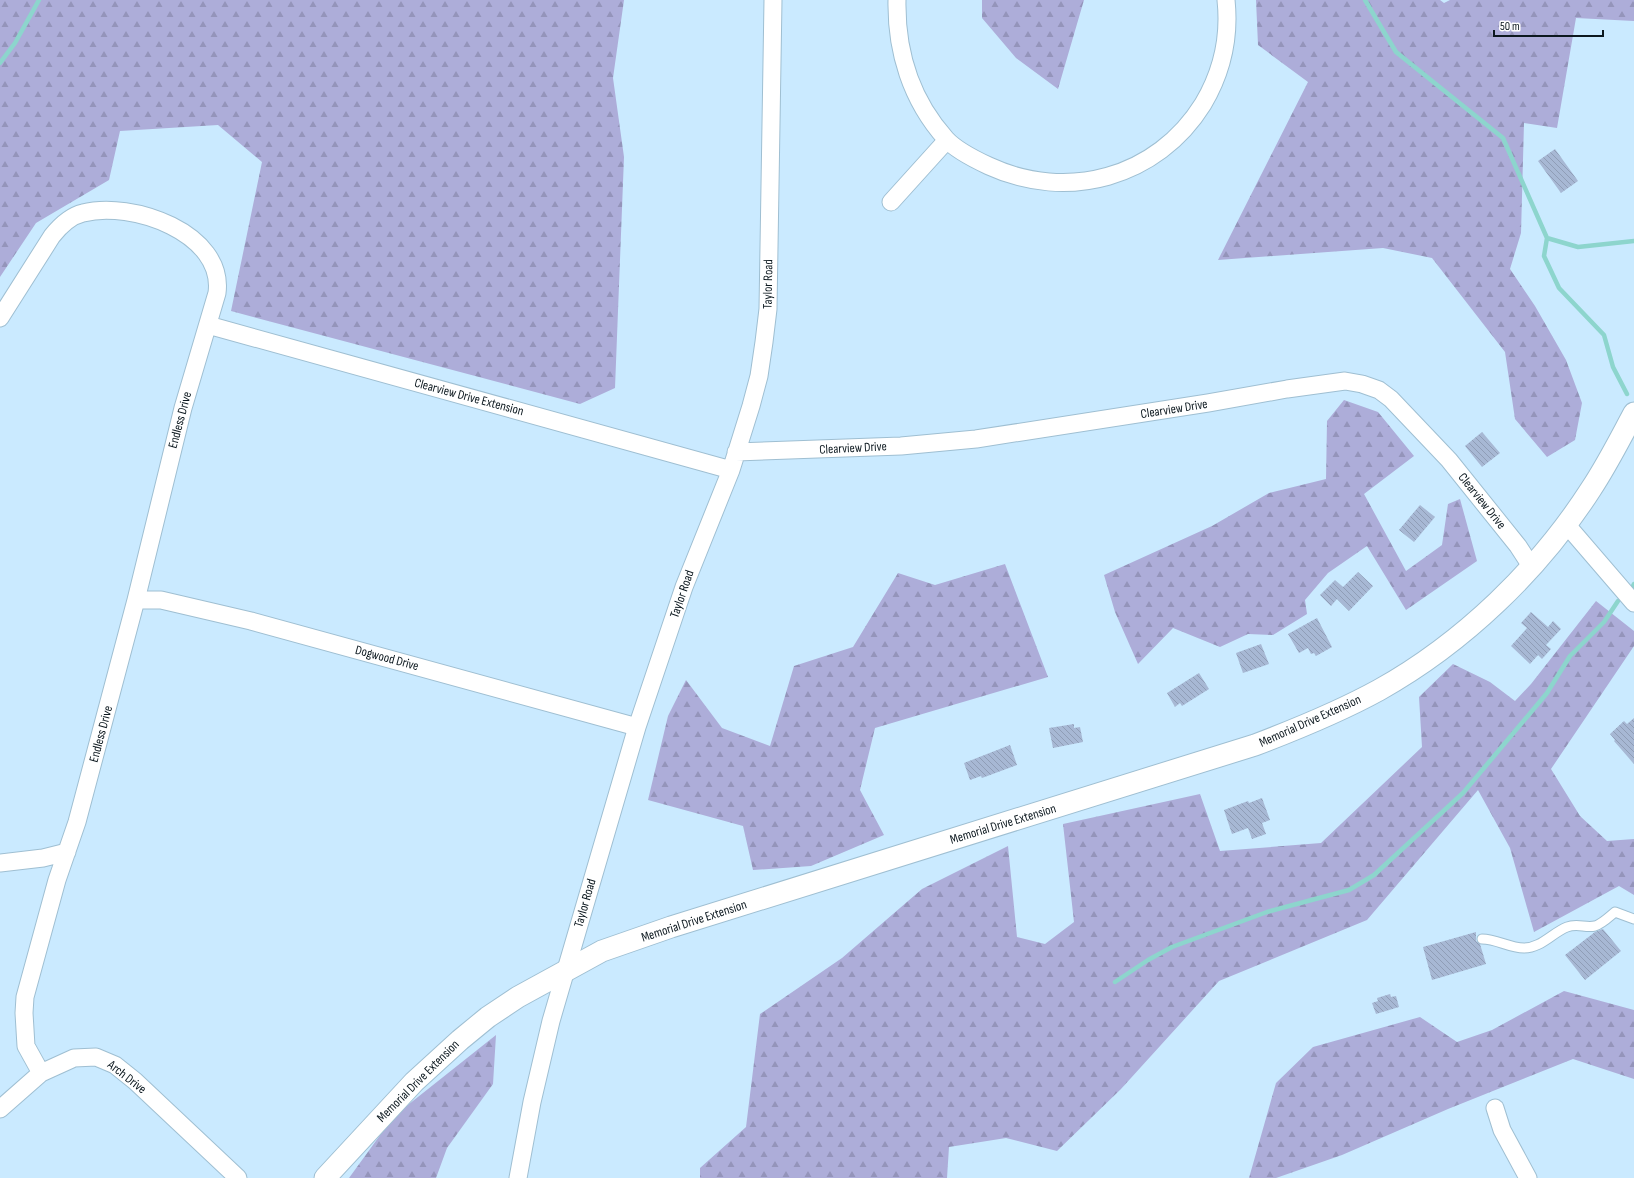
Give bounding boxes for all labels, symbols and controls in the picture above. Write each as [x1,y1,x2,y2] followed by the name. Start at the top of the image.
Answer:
[1494,12,1603,38] scale bar
[1500,19,1520,34] text: 50 m
[760,259,776,309] street label: Taylor Road
[413,375,525,419] street label: Clearview Drive Extension
[165,390,195,450] street label: Endless Drive
[1139,396,1209,422] street label: Clearview Drive
[819,438,887,458] street label: Clearview Drive
[1455,470,1509,532] street label: Clearview Drive
[666,568,698,620] street label: Taylor Road
[354,642,420,674] street label: Dogwood Drive
[1257,691,1363,751] street label: Memorial Drive Extension
[86,704,116,764] street label: Endless Drive
[948,800,1058,848] street label: Memorial Drive Extension
[570,877,600,929] street label: Taylor Road
[639,896,749,946] street label: Memorial Drive Extension
[373,1036,463,1126] street label: Memorial Drive Extension
[104,1056,150,1097] street label: Arch Drive

